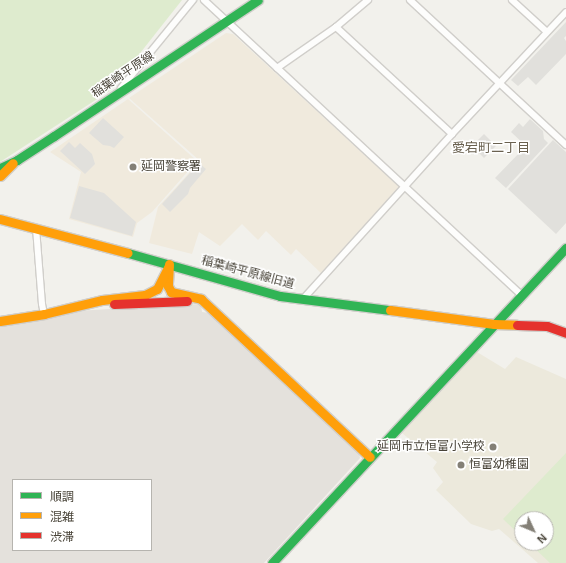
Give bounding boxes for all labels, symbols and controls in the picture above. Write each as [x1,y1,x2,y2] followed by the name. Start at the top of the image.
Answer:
[89,49,157,101] street label: 稲葉崎平原線
[452,140,530,156] district label: 愛宕町二丁目
[141,160,201,174] place label: 延岡警察署
[128,162,138,172] marker: 延岡警察署
[200,254,296,292] street label: 稲葉崎平原線旧道
[377,440,485,454] place label: 延岡市立恒富小学校
[488,442,498,452] marker: 延岡市立恒富小学校
[469,458,529,472] place label: 恒富幼稚園
[456,460,466,470] marker: 恒富幼稚園
[12,479,152,551] legend
[50,490,74,504] text: 順調
[50,510,74,524] text: 混雑
[514,511,554,551] north arrow
[50,530,74,544] text: 渋滞
[535,532,549,546] text: N

